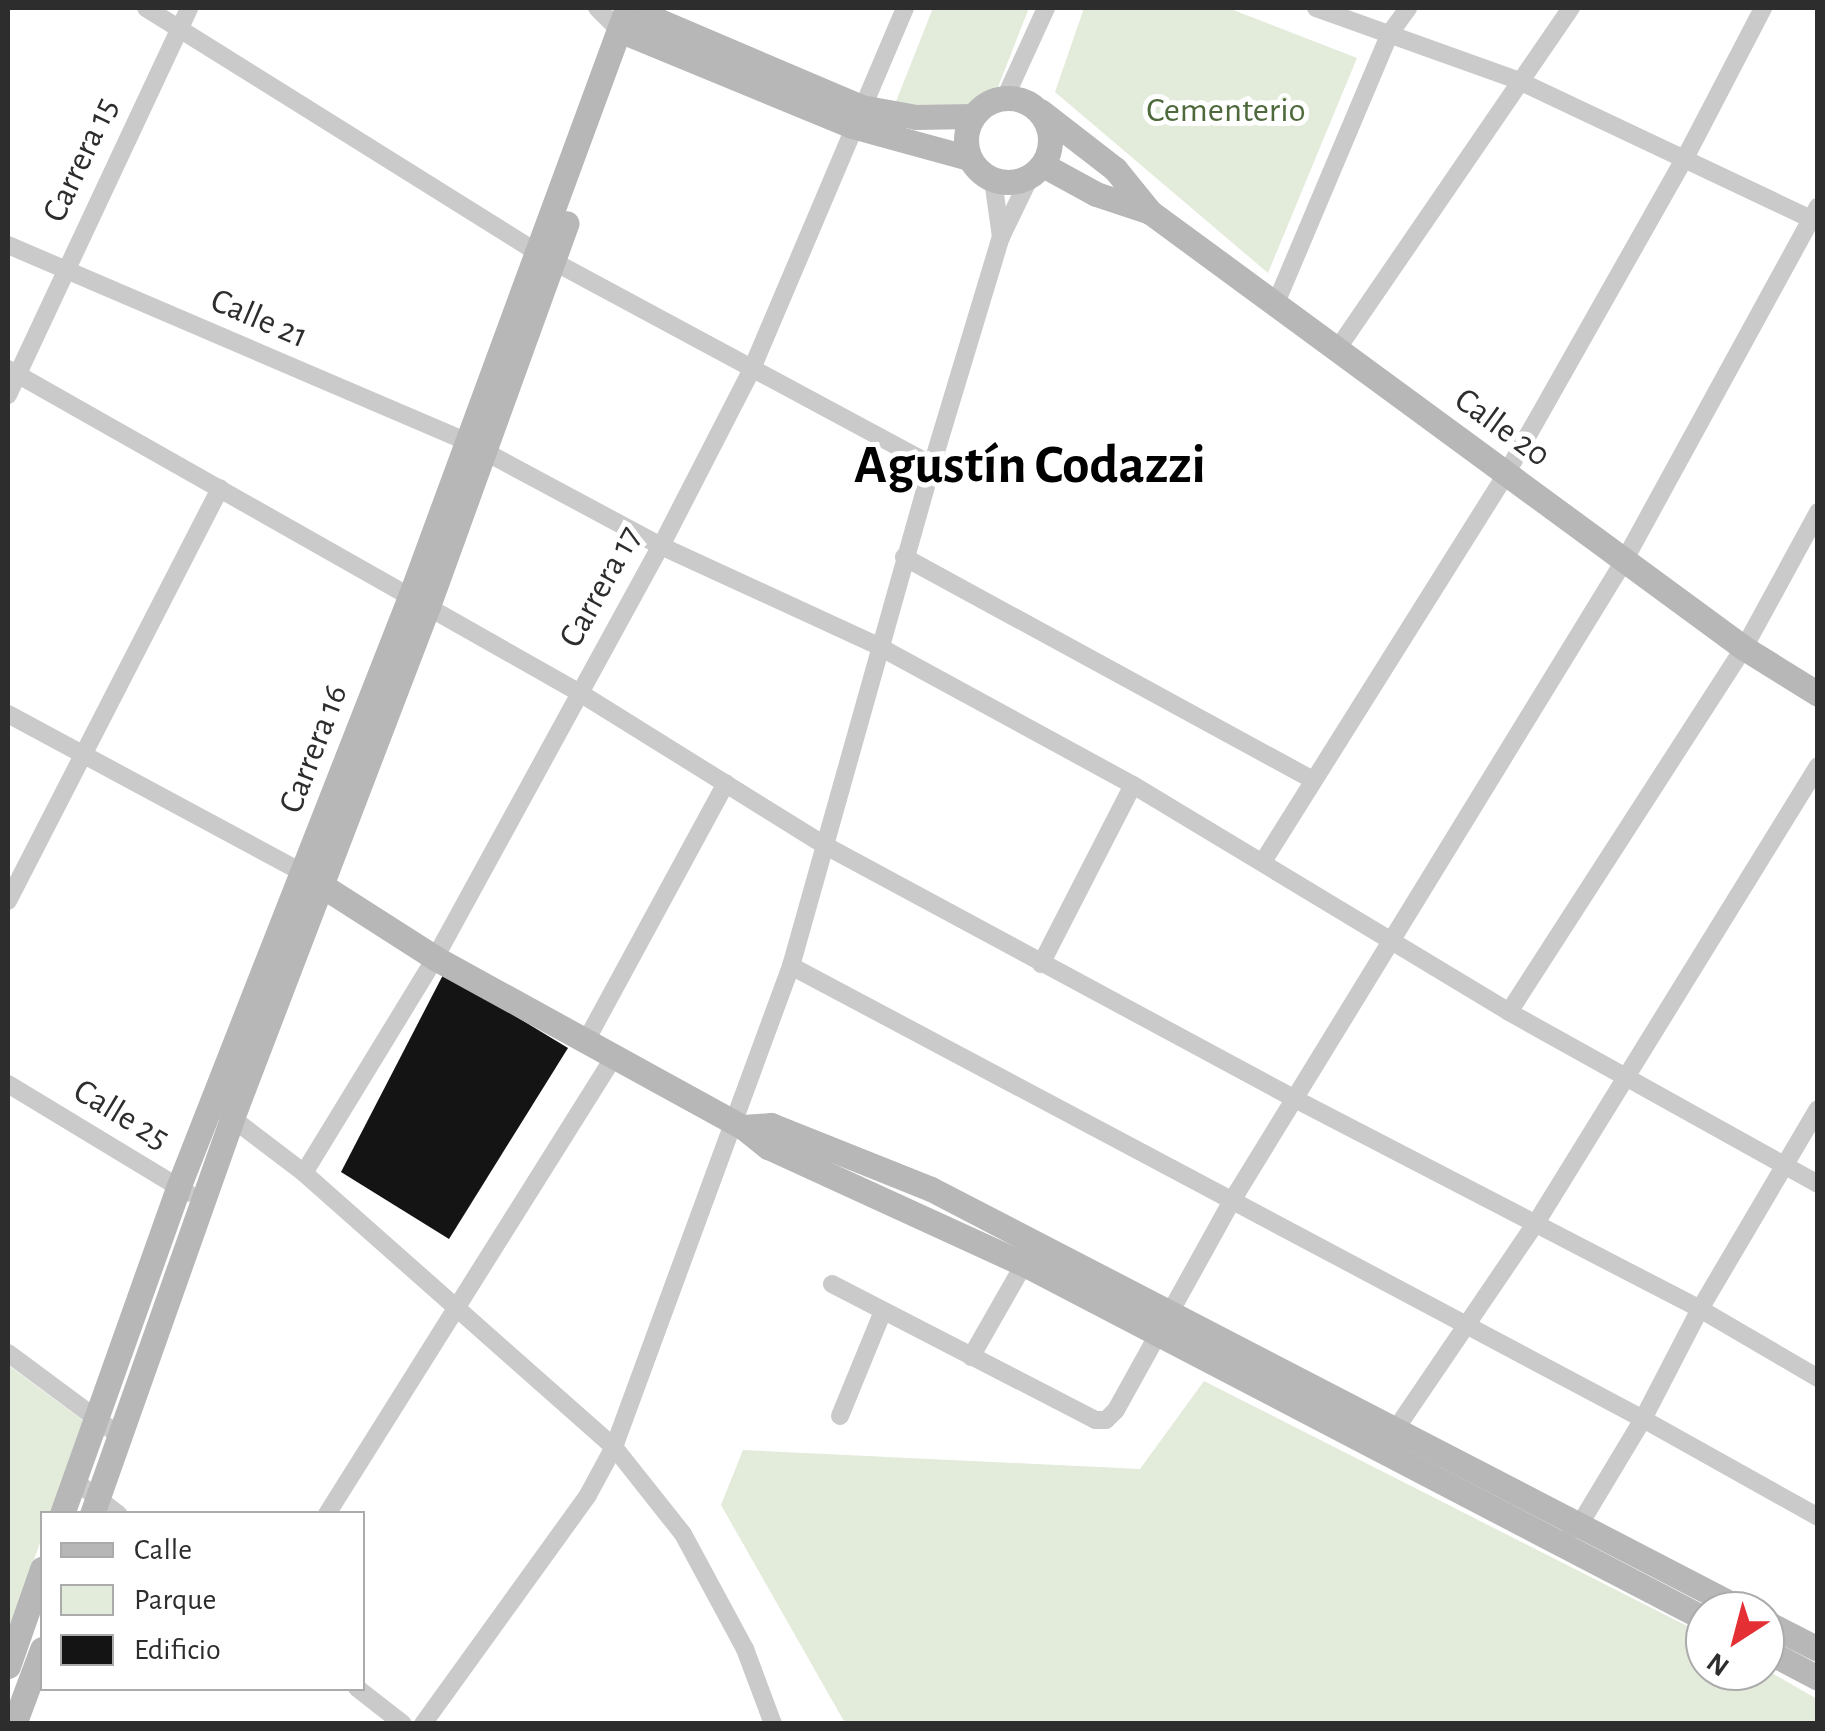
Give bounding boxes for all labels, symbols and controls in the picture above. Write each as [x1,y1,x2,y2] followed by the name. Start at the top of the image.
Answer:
[1146,90,1306,132] park label: Cementerio
[34,91,128,229] street label: Carrera 15
[204,280,314,358] street label: Calle 21
[1446,379,1558,477] street label: Calle 20
[854,433,1206,499] district label: Agustín Codazzi
[551,519,651,655] street label: Carrera 17
[270,679,358,819] street label: Carrera 16
[66,1070,176,1160] street label: Calle 25
[40,1511,365,1691] legend
[134,1535,192,1565] text: Calle
[134,1585,216,1615] text: Parque
[1685,1591,1785,1691] north arrow
[134,1635,221,1665] text: Edificio
[1702,1647,1735,1681] text: N

